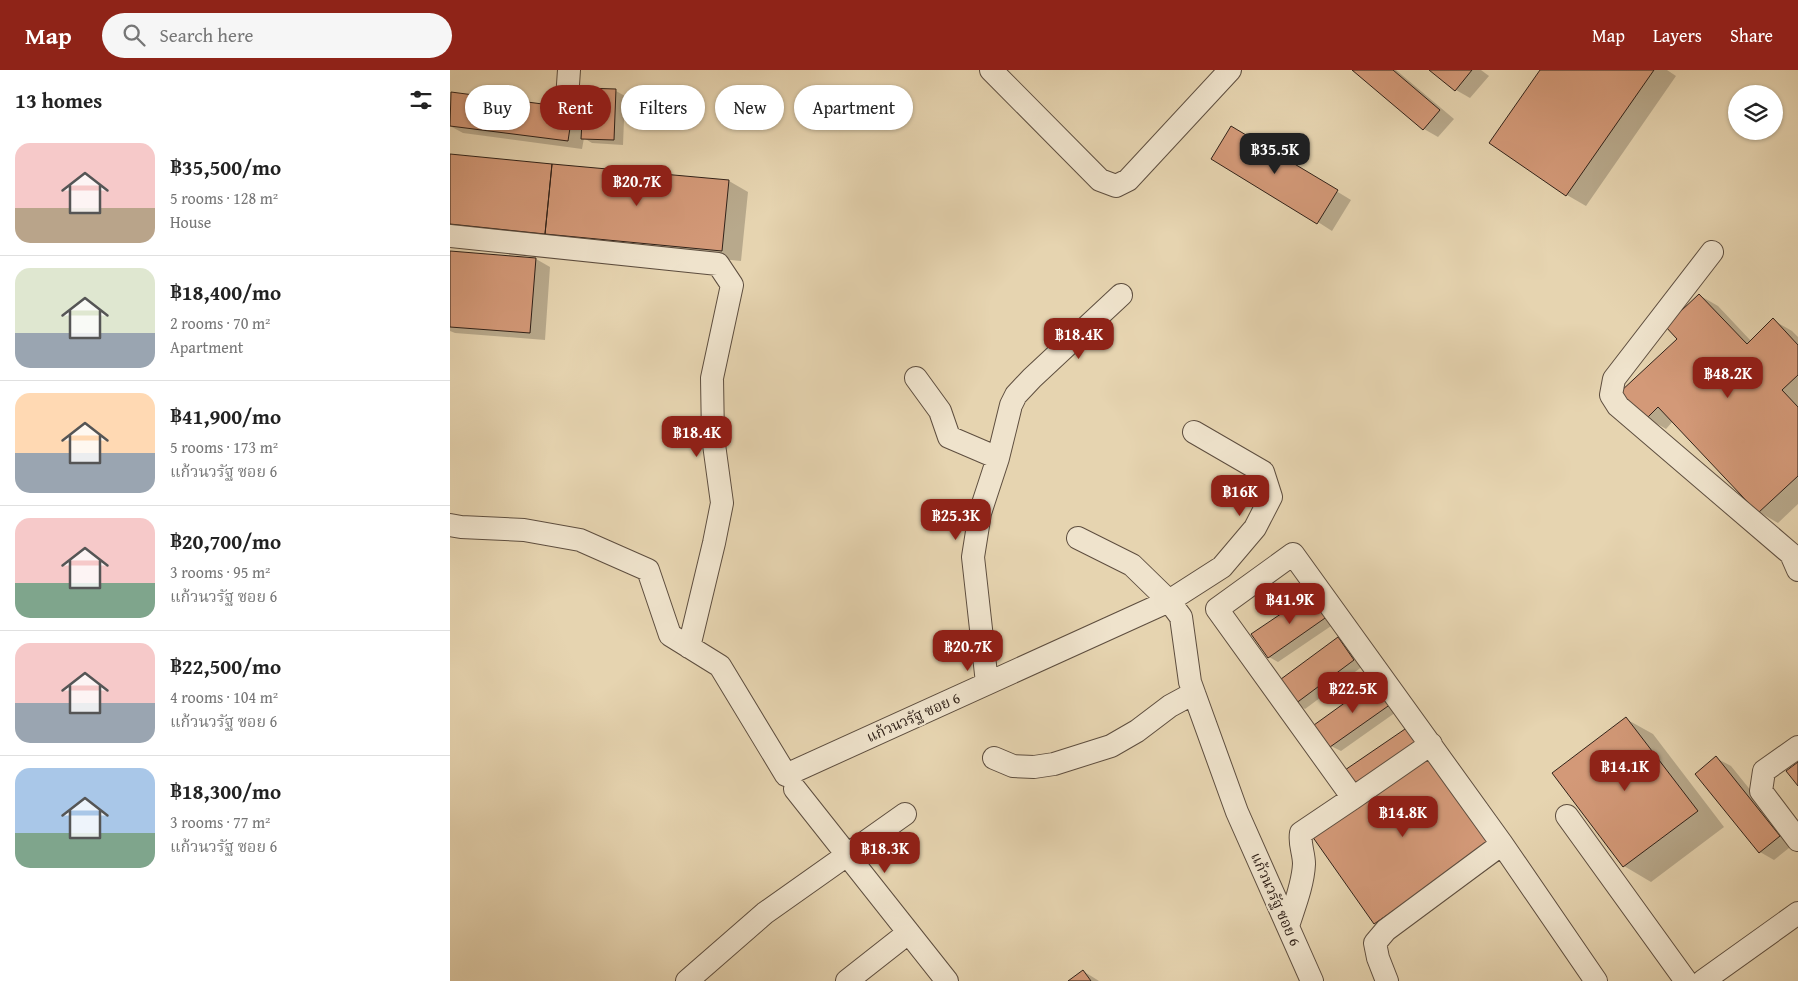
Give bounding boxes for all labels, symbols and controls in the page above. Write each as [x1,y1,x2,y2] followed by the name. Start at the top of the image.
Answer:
[102,13,452,58] search box
[25,18,72,53] text: Map
[120,21,148,49] icon: search
[160,21,253,49] text: Search here
[1592,22,1625,49] text: Map
[1653,22,1702,49] text: Layers
[1730,22,1773,49] text: Share
[15,85,102,116] text: 13 homes
[465,85,530,130] chip: Buy
[540,85,611,130] chip: Rent
[621,85,705,130] chip: Filters
[715,85,784,130] chip: New
[794,85,913,130] chip: Apartment
[1728,85,1783,140] map controls
[1728,85,1783,140] button: layers
[407,86,435,114] icon: filters
[1234,132,1316,175] pin: ฿35.5K
[1251,137,1299,161] text: ฿35.5K
[170,152,281,183] text: ฿35,500/mo
[55,163,115,223] icon: home
[596,164,678,207] pin: ฿20.7K
[613,169,661,193] text: ฿20.7K
[170,186,278,210] text: 5 rooms · 128 m²
[170,210,211,234] text: House
[170,277,281,308] text: ฿18,400/mo
[55,288,115,348] icon: home
[170,311,270,335] text: 2 rooms · 70 m²
[1038,318,1120,360] pin: ฿18.4K
[1055,322,1103,346] text: ฿18.4K
[170,335,243,359] text: Apartment
[1687,356,1769,399] pin: ฿48.2K
[1704,361,1752,385] text: ฿48.2K
[170,401,281,432] text: ฿41,900/mo
[55,413,115,473] icon: home
[656,416,738,458] pin: ฿18.4K
[673,420,721,444] text: ฿18.4K
[170,435,278,459] text: 5 rooms · 173 m²
[170,459,277,483] text: แก้วนวรัฐ ซอย 6
[1210,474,1270,517] pin: ฿16K
[1222,479,1258,503] text: ฿16K
[915,498,997,541] pin: ฿25.3K
[932,503,980,527] text: ฿25.3K
[170,526,281,557] text: ฿20,700/mo
[55,538,115,598] icon: home
[170,560,270,584] text: 3 rooms · 95 m²
[1249,582,1331,625] pin: ฿41.9K
[170,584,277,608] text: แก้วนวรัฐ ซอย 6
[1266,587,1314,611] text: ฿41.9K
[927,630,1009,672] pin: ฿20.7K
[944,634,992,658] text: ฿20.7K
[170,651,281,682] text: ฿22,500/mo
[55,663,115,723] icon: home
[1312,672,1394,714] pin: ฿22.5K
[1329,676,1377,700] text: ฿22.5K
[170,685,278,709] text: 4 rooms · 104 m²
[863,687,963,747] street label: แก้วนวรัฐ ซอย 6
[170,709,277,733] text: แก้วนวรัฐ ซอย 6
[1584,750,1666,792] pin: ฿14.1K
[1601,754,1649,778] text: ฿14.1K
[170,776,281,807] text: ฿18,300/mo
[55,788,115,848] icon: home
[1362,796,1444,838] pin: ฿14.8K
[1379,800,1427,824] text: ฿14.8K
[170,810,270,834] text: 3 rooms · 77 m²
[844,832,926,874] pin: ฿18.3K
[170,834,277,858] text: แก้วนวรัฐ ซอย 6
[861,836,909,860] text: ฿18.3K
[1246,849,1306,949] street label: แก้วนวรัฐ ซอย 6

